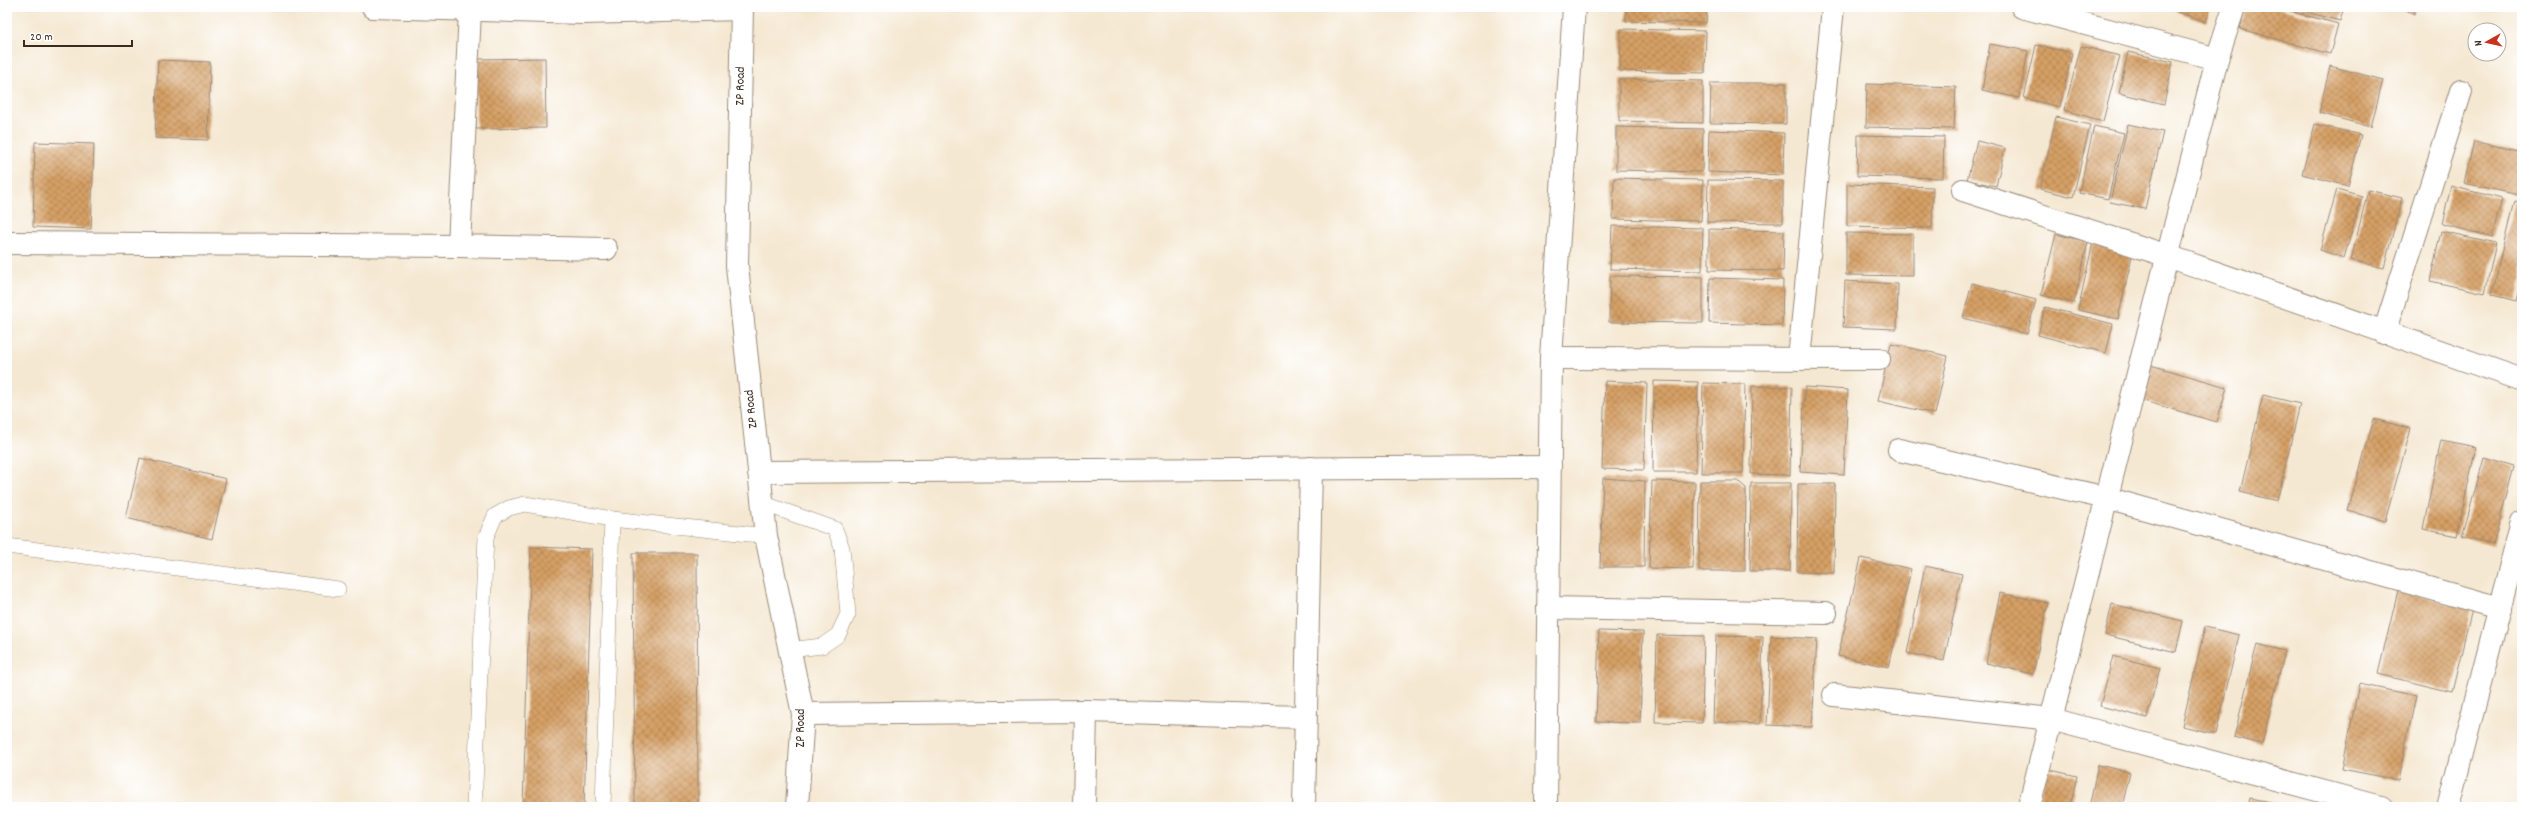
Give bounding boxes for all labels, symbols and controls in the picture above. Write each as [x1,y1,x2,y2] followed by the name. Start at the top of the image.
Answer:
[24,22,132,48] scale bar
[2467,22,2507,62] north arrow
[30,29,53,46] text: 20 m
[2471,39,2487,47] text: N
[731,66,751,106] street label: ZP Road
[741,389,763,429] street label: ZP Road
[792,709,811,747] street label: ZP Road

